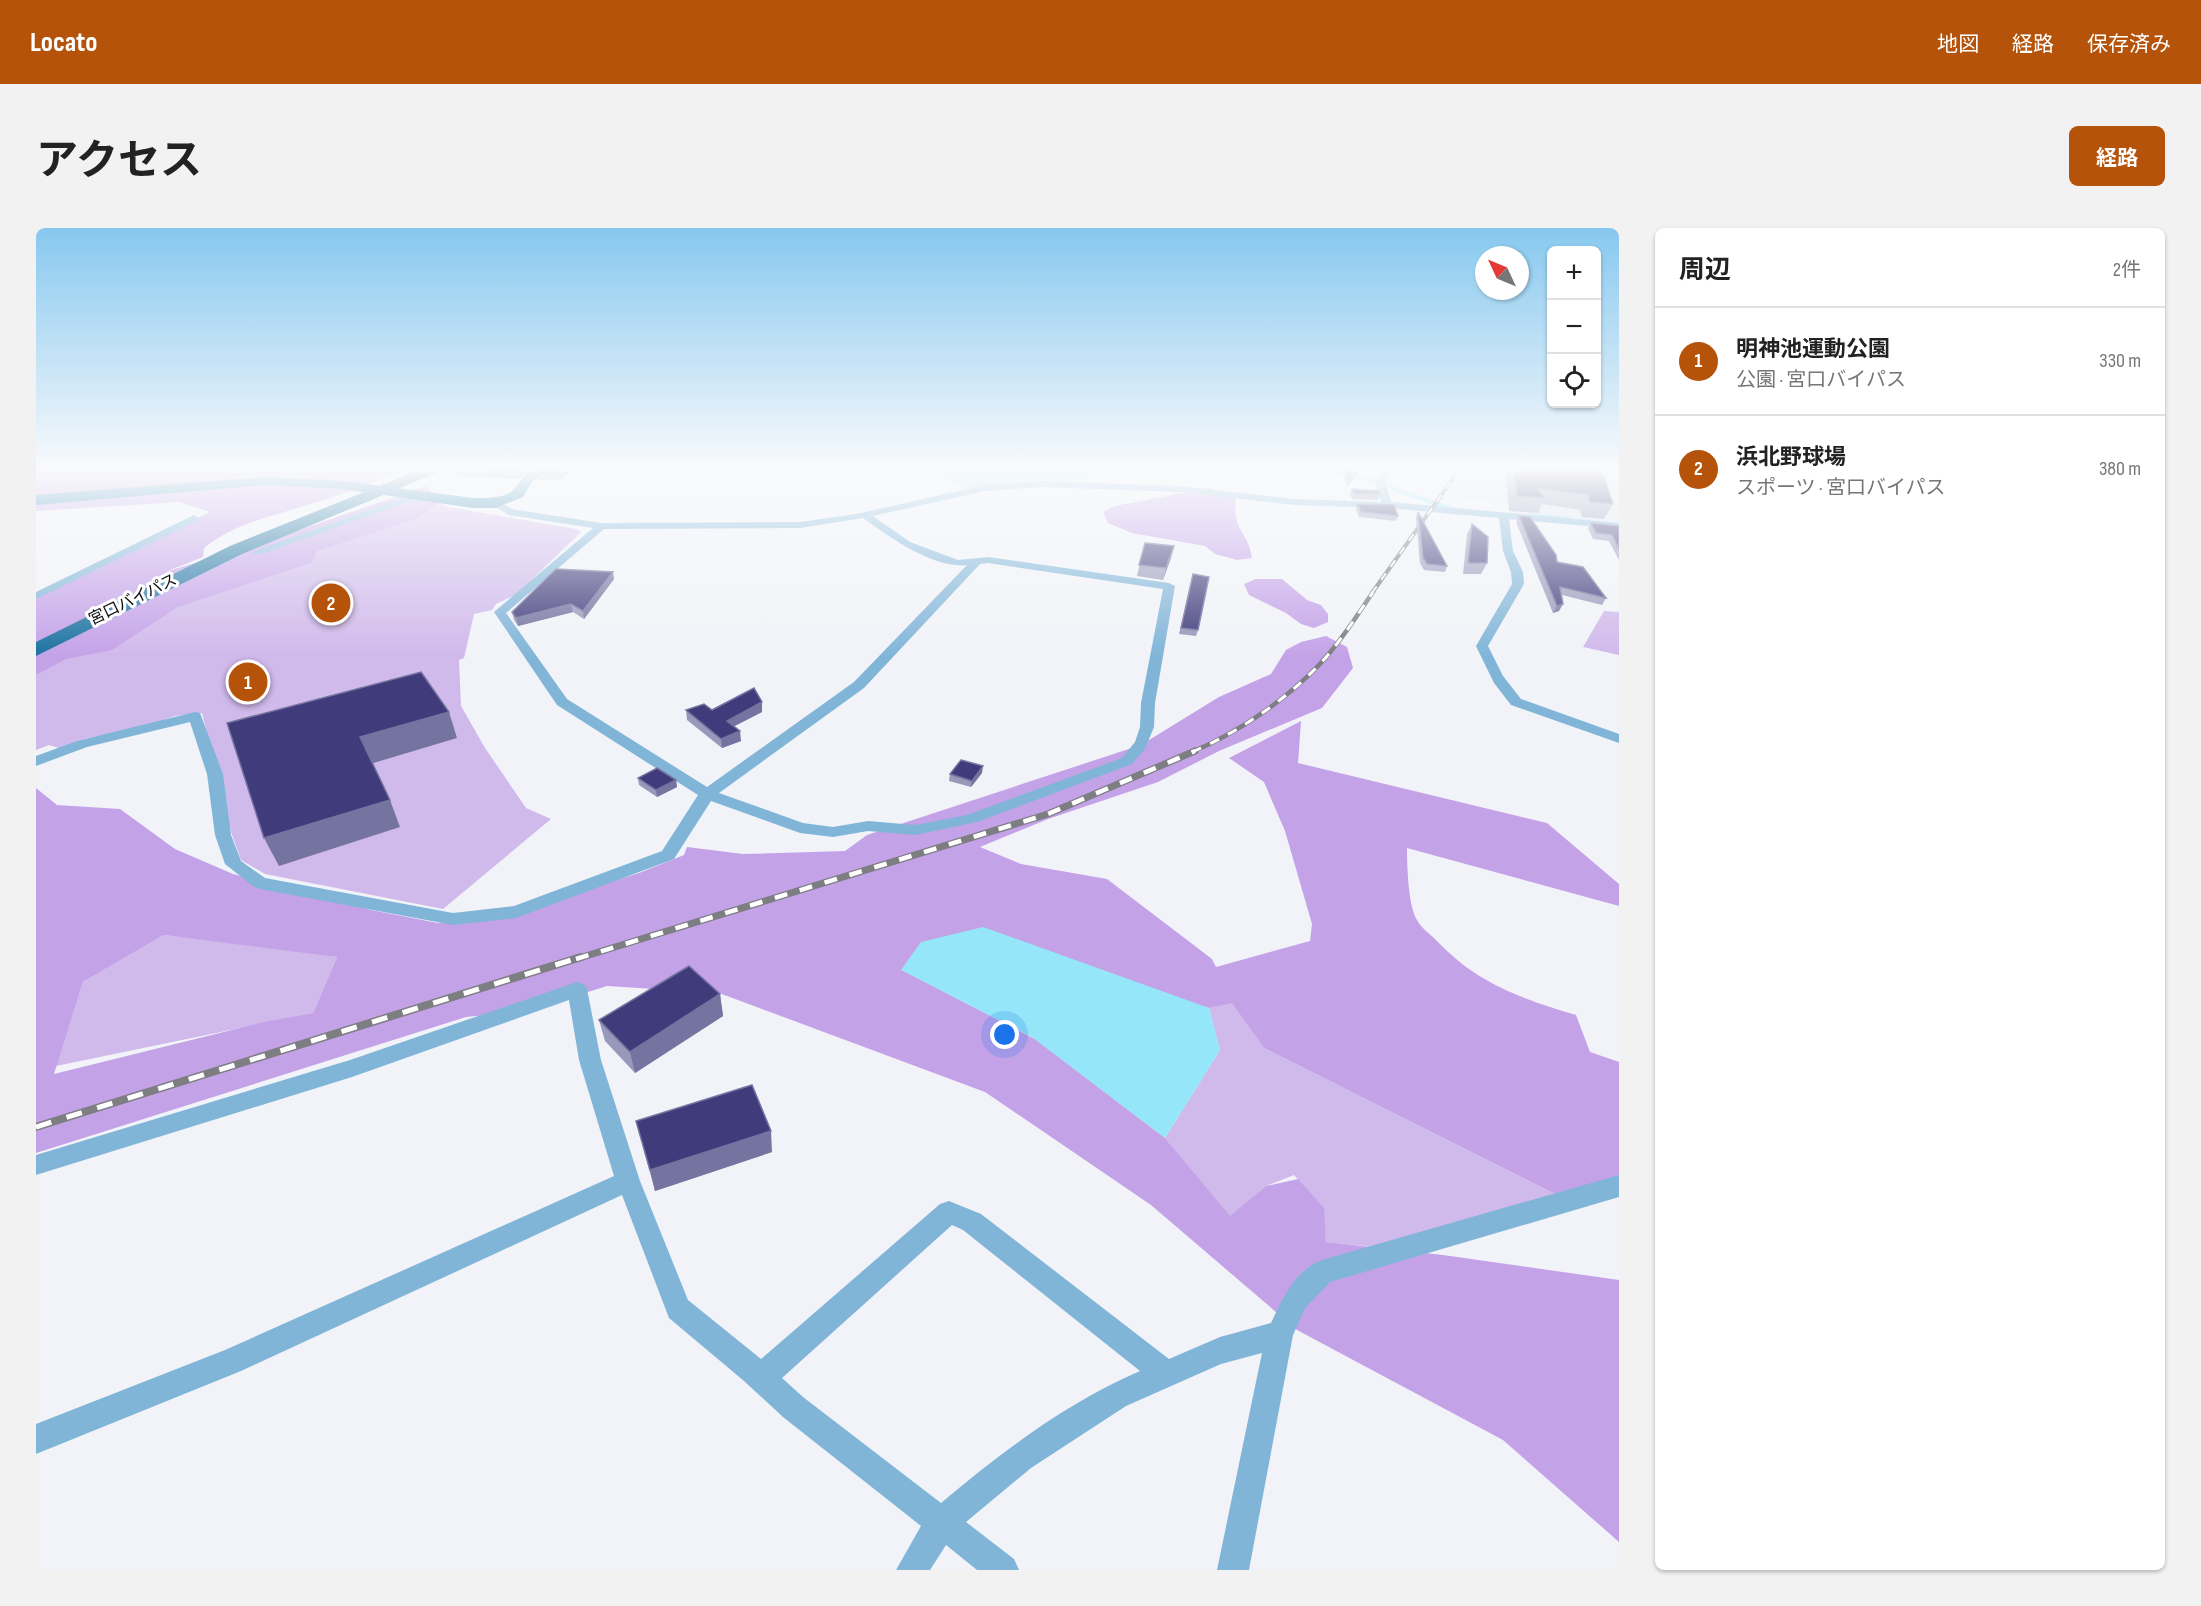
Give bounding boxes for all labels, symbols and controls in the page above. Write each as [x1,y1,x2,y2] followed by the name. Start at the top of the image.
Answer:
[30,26,97,59] text: Locato
[1937,32,1979,57] text: 地図
[2012,32,2054,57] text: 経路
[2087,32,2171,57] text: 保存済み
[2069,126,2165,186] button: 経路
[36,136,202,187] text: アクセス
[1475,246,1529,300] north arrow
[1547,246,1601,408] map controls
[1547,246,1601,300] button: +
[1679,255,1731,286] text: 周辺
[2113,258,2141,282] text: 2件
[1547,300,1601,354] button: −
[1736,336,1890,363] text: 明神池運動公園
[1695,349,1702,373] text: 1
[2099,349,2141,373] text: 330 m
[1547,354,1601,408] button: locate
[1736,368,1906,392] text: 公園 · 宮口バイパス
[1736,444,1846,471] text: 浜北野球場
[1694,457,1703,481] text: 2
[2099,457,2141,481] text: 380 m
[1736,476,1946,500] text: スポーツ · 宮口バイパス
[86,570,180,630] street label: 宮口バイパス
[312,580,350,626] pin: 2
[228,660,268,704] pin: 1
[990,1020,1019,1049] your location

